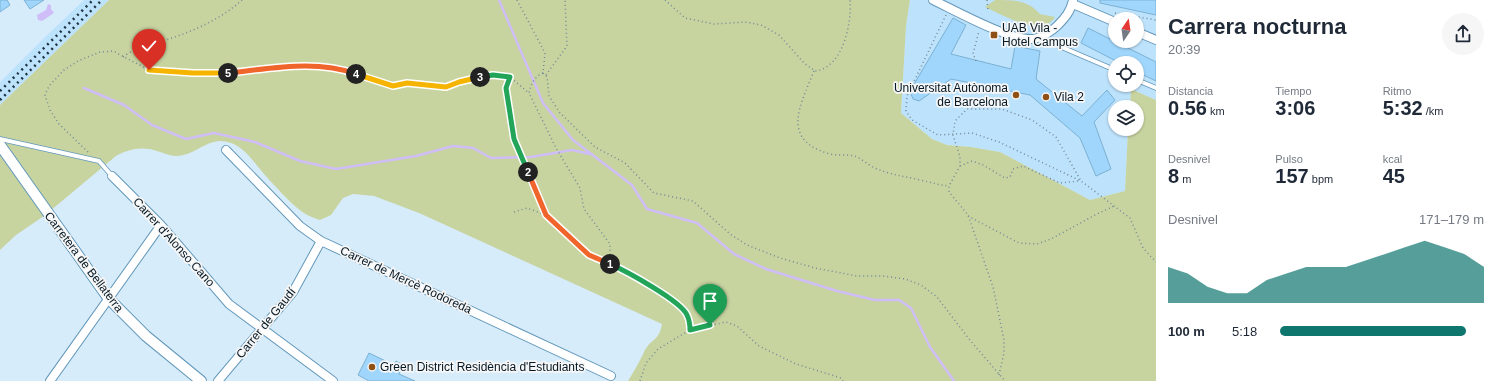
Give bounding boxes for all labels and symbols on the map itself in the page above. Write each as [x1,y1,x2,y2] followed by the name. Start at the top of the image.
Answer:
[1108,12,1144,48] north arrow
[1002,21,1078,49] place label: UAB Vila - Hotel Campus
[132,29,166,70] pin
[989,30,999,40] marker: UAB Vila - Hotel Campus
[218,63,238,83] pin: 5
[346,64,366,84] pin: 4
[470,67,490,87] pin: 3
[894,81,1008,109] place label: Universitat Autònoma de Barcelona
[1011,90,1021,100] marker: Universitat Autònoma de Barcelona
[1054,90,1084,104] place label: Vila 2
[1041,92,1051,102] marker: Vila 2
[518,162,538,182] pin: 2
[130,195,218,290] street label: Carrer d'Alonso Cano
[42,209,127,315] street label: Carretera de Bellaterra
[338,243,474,317] street label: Carrer de Mercè Rodoreda
[600,254,620,274] pin: 1
[233,284,299,361] street label: Carrer de Gaudí
[693,284,727,325] pin
[380,360,584,374] place label: Green District Residència d'Estudiants
[367,362,377,372] marker: Green District Residència d'Estudiants

